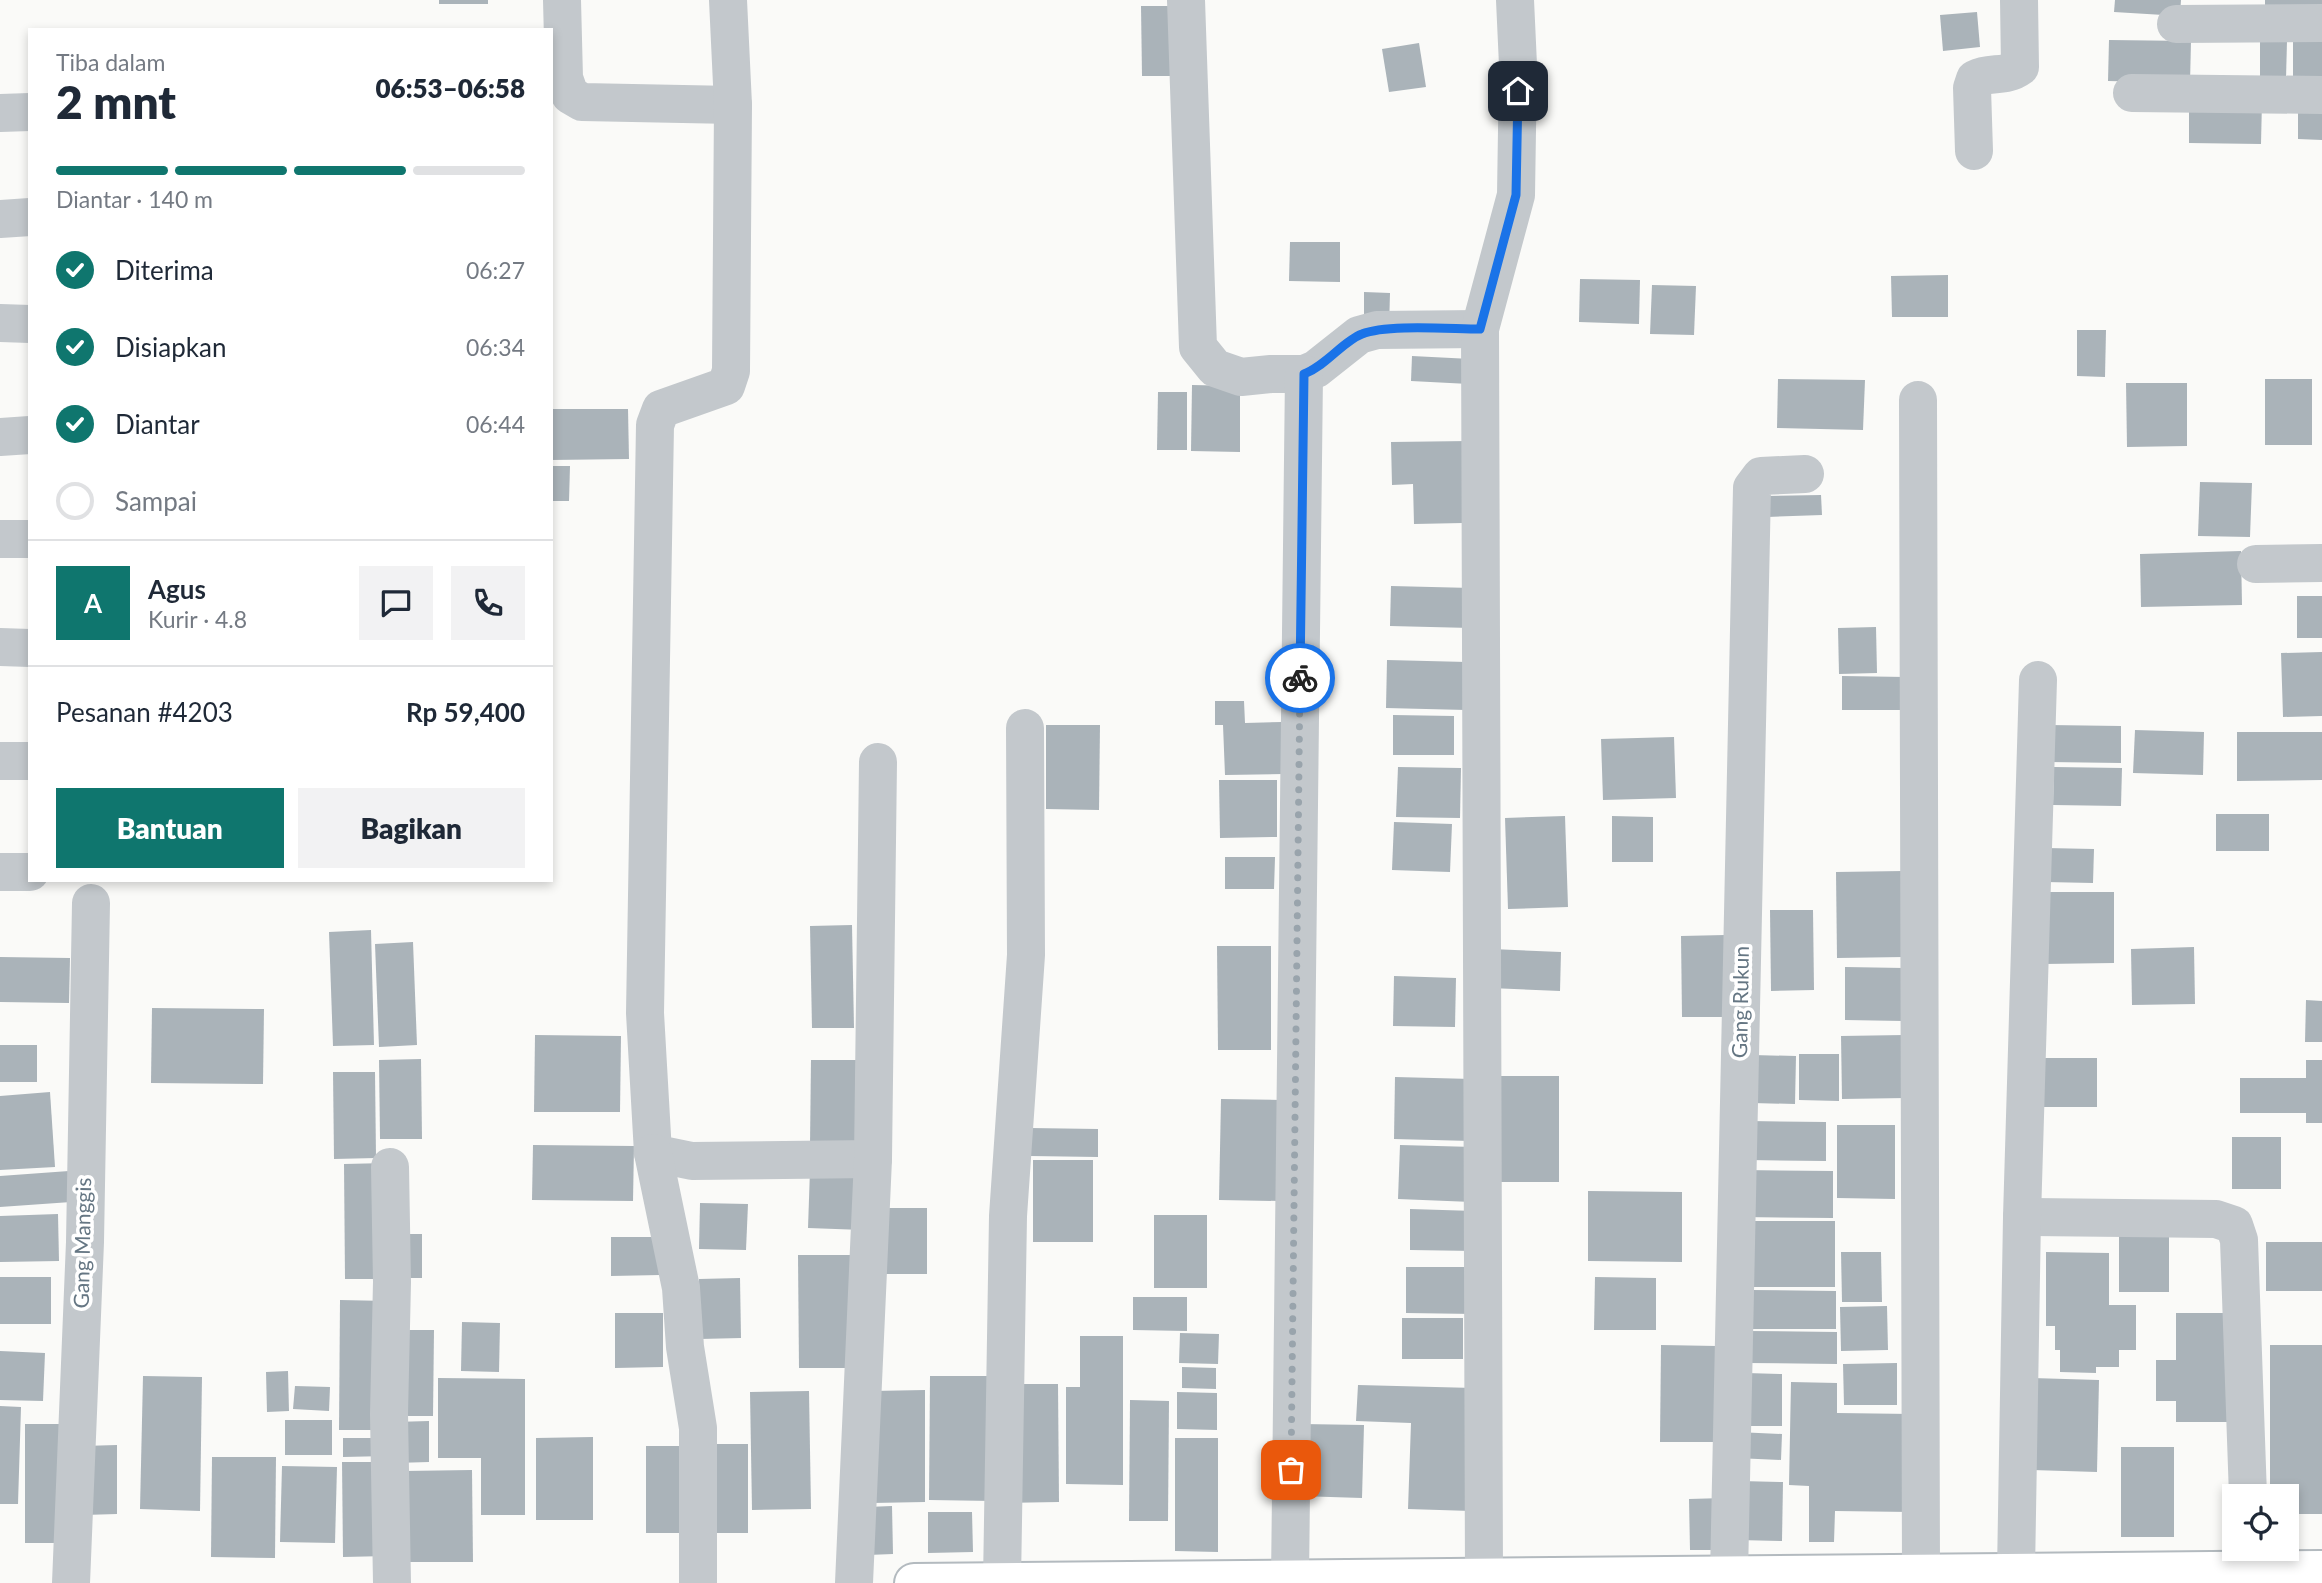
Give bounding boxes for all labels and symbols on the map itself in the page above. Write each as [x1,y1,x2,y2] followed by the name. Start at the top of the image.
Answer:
[1488,61,1548,121] pin
[1265,643,1335,713] courier
[1726,946,1753,1058] street label: Gang Rukun
[68,1177,95,1309] street label: Gang Manggis
[1261,1440,1321,1500] pin

